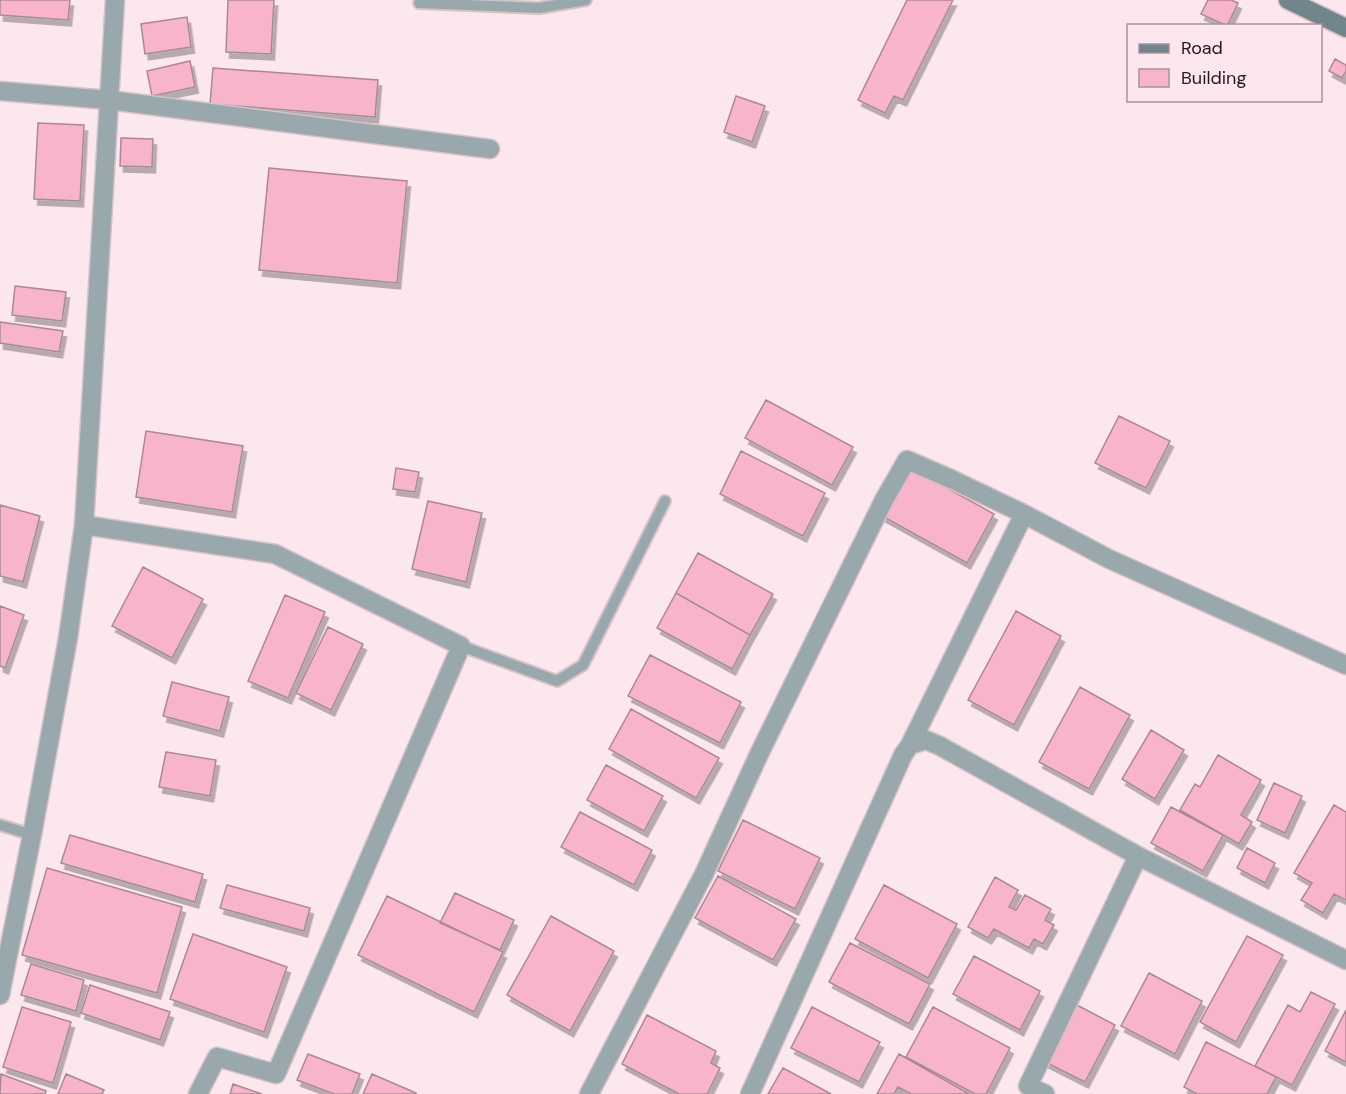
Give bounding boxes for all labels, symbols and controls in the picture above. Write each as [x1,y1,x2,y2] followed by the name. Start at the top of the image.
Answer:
[1127,24,1322,102] legend
[1181,36,1223,60] text: Road
[1181,66,1246,90] text: Building

